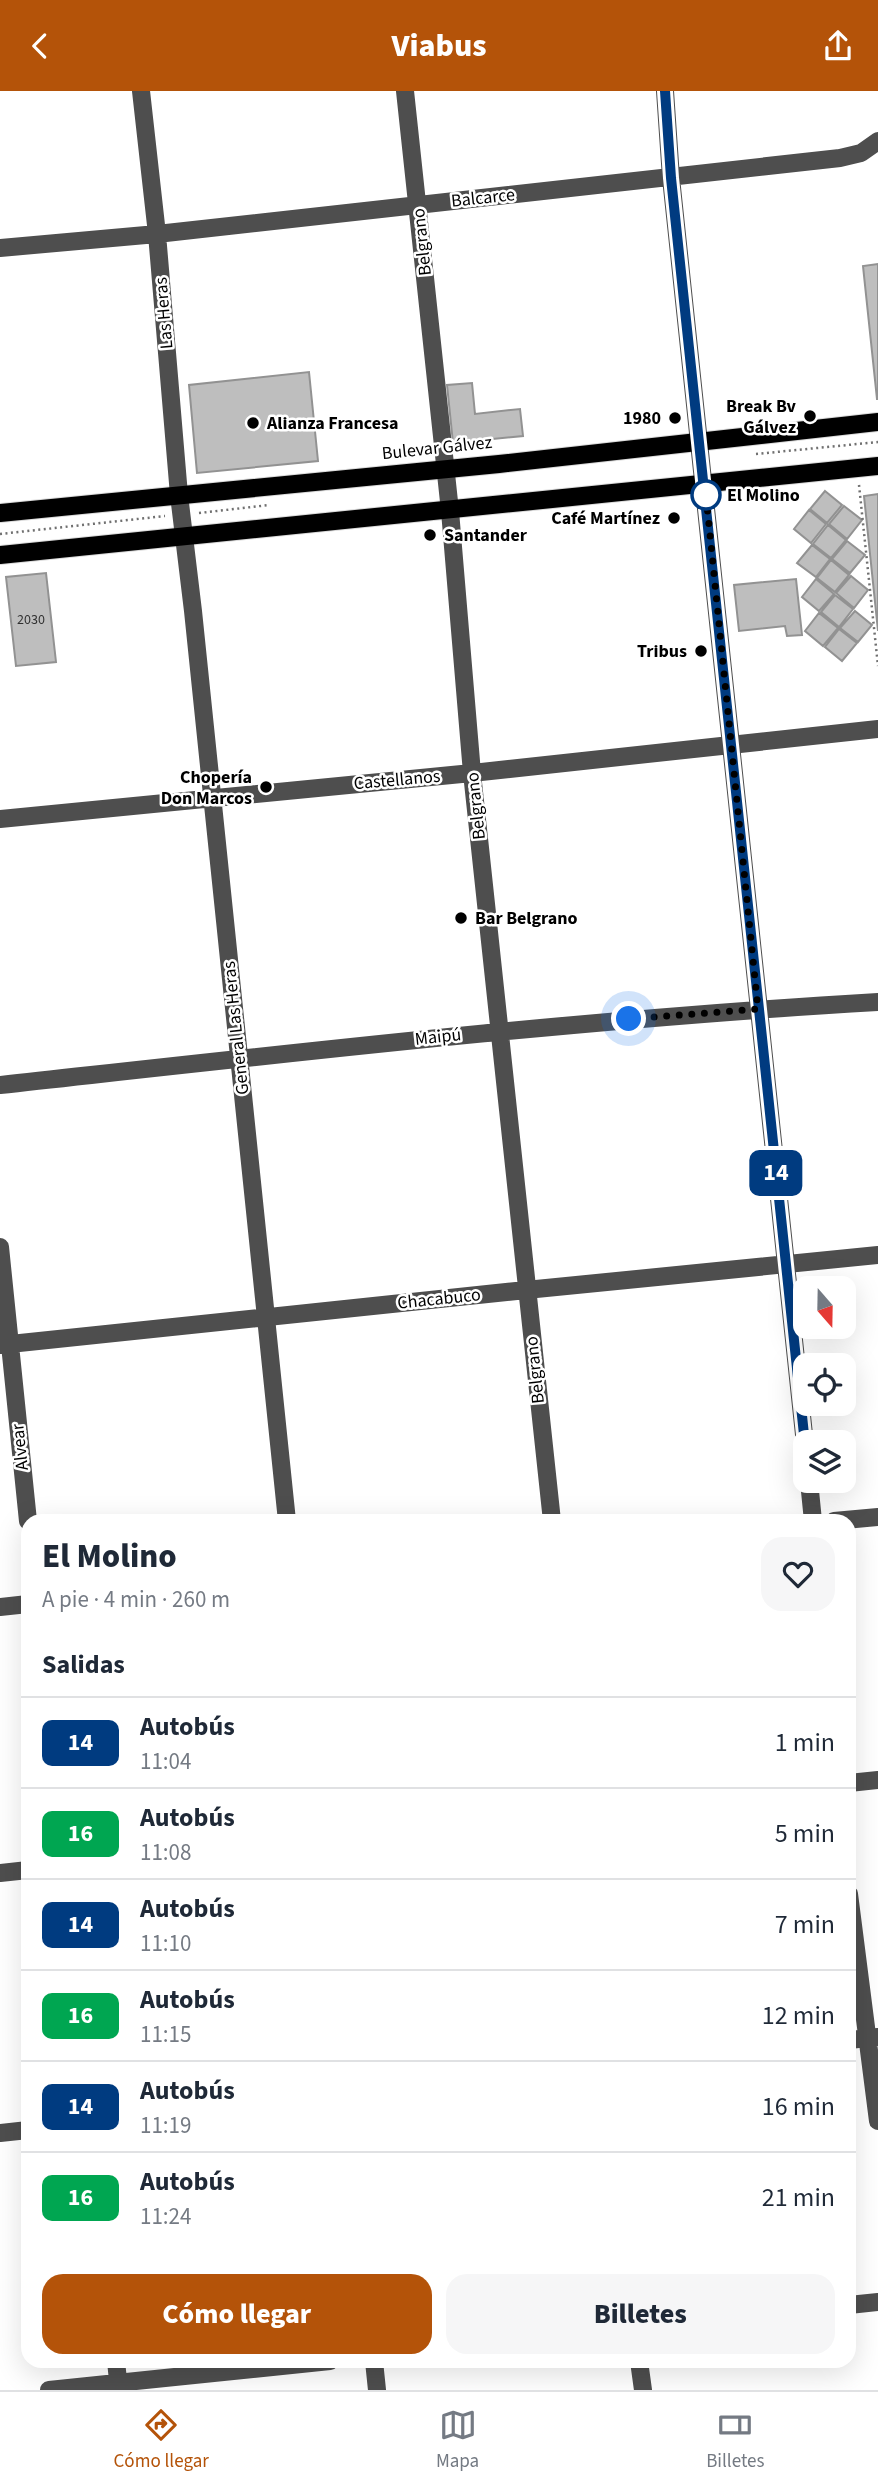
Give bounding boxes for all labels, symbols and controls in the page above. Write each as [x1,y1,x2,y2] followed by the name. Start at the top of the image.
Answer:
[391,23,487,69] text: Viabus
[21,27,59,65] icon: back
[819,27,857,65] icon: share
[450,182,516,214] street label: Balcarce
[406,207,438,277] street label: Belgrano
[148,276,180,350] street label: Las Heras
[726,394,797,440] place label: Break Bv Gálvez
[623,406,661,431] place label: 1980
[802,408,818,424] marker: Break Bv Gálvez
[667,410,683,426] marker: 1980
[266,411,399,436] place label: Alianza Francesa
[245,415,261,431] marker: Alianza Francesa
[381,430,494,466] street label: Bulevar Gálvez
[691,480,721,510] marker: El Molino
[727,483,800,508] place label: El Molino
[551,506,660,531] place label: Café Martínez
[666,510,682,526] marker: Café Martínez
[444,523,528,548] place label: Santander
[422,527,438,543] marker: Santander
[17,610,45,630] house number: 2030
[637,639,687,664] place label: Tribus
[693,643,709,659] marker: Tribus
[353,764,441,796] street label: Castellanos
[161,765,252,811] place label: Chopería Don Marcos
[460,771,492,841] street label: Belgrano
[258,779,274,795] marker: Chopería Don Marcos
[475,906,578,931] place label: Bar Belgrano
[453,910,469,926] marker: Bar Belgrano
[217,960,255,1096] street label: General Las Heras
[611,1001,646,1036] your location
[414,1022,462,1052] street label: Maipú
[744,1150,808,1196] line badge: 14
[763,1155,789,1190] text: 14
[793,1276,856,1339] north arrow
[793,1276,856,1493] map controls
[396,1282,482,1316] street label: Chacabuco
[519,1335,551,1405] street label: Belgrano
[793,1353,856,1416] button: locate
[5,1422,35,1472] street label: Alvear
[793,1430,856,1493] button: layers
[42,1533,177,1580] text: El Molino
[761,1537,835,1611] button: heart
[42,1583,230,1616] text: A pie · 4 min · 260 m
[42,1646,125,1683] text: Salidas
[140,1708,235,1745] text: Autobús
[775,1724,835,1761] text: 1 min
[68,1725,93,1760] text: 14
[140,1745,191,1778] text: 11:04
[140,1799,235,1836] text: Autobús
[775,1815,835,1852] text: 5 min
[68,1816,93,1851] text: 16
[140,1836,191,1869] text: 11:08
[140,1890,235,1927] text: Autobús
[775,1906,835,1943] text: 7 min
[68,1907,93,1942] text: 14
[140,1927,191,1960] text: 11:10
[140,1981,235,2018] text: Autobús
[762,1997,835,2034] text: 12 min
[68,1998,93,2033] text: 16
[140,2018,191,2051] text: 11:15
[140,2072,235,2109] text: Autobús
[762,2088,835,2125] text: 16 min
[68,2089,93,2124] text: 14
[140,2109,191,2142] text: 11:19
[140,2163,235,2200] text: Autobús
[762,2179,835,2216] text: 21 min
[68,2180,93,2215] text: 16
[140,2200,191,2233] text: 11:24
[42,2274,432,2354] button: Cómo llegar
[446,2274,835,2354] button: Billetes
[114,2406,209,2475] tab: Cómo llegar
[436,2406,479,2475] tab: Mapa
[706,2406,764,2475] tab: Billetes

